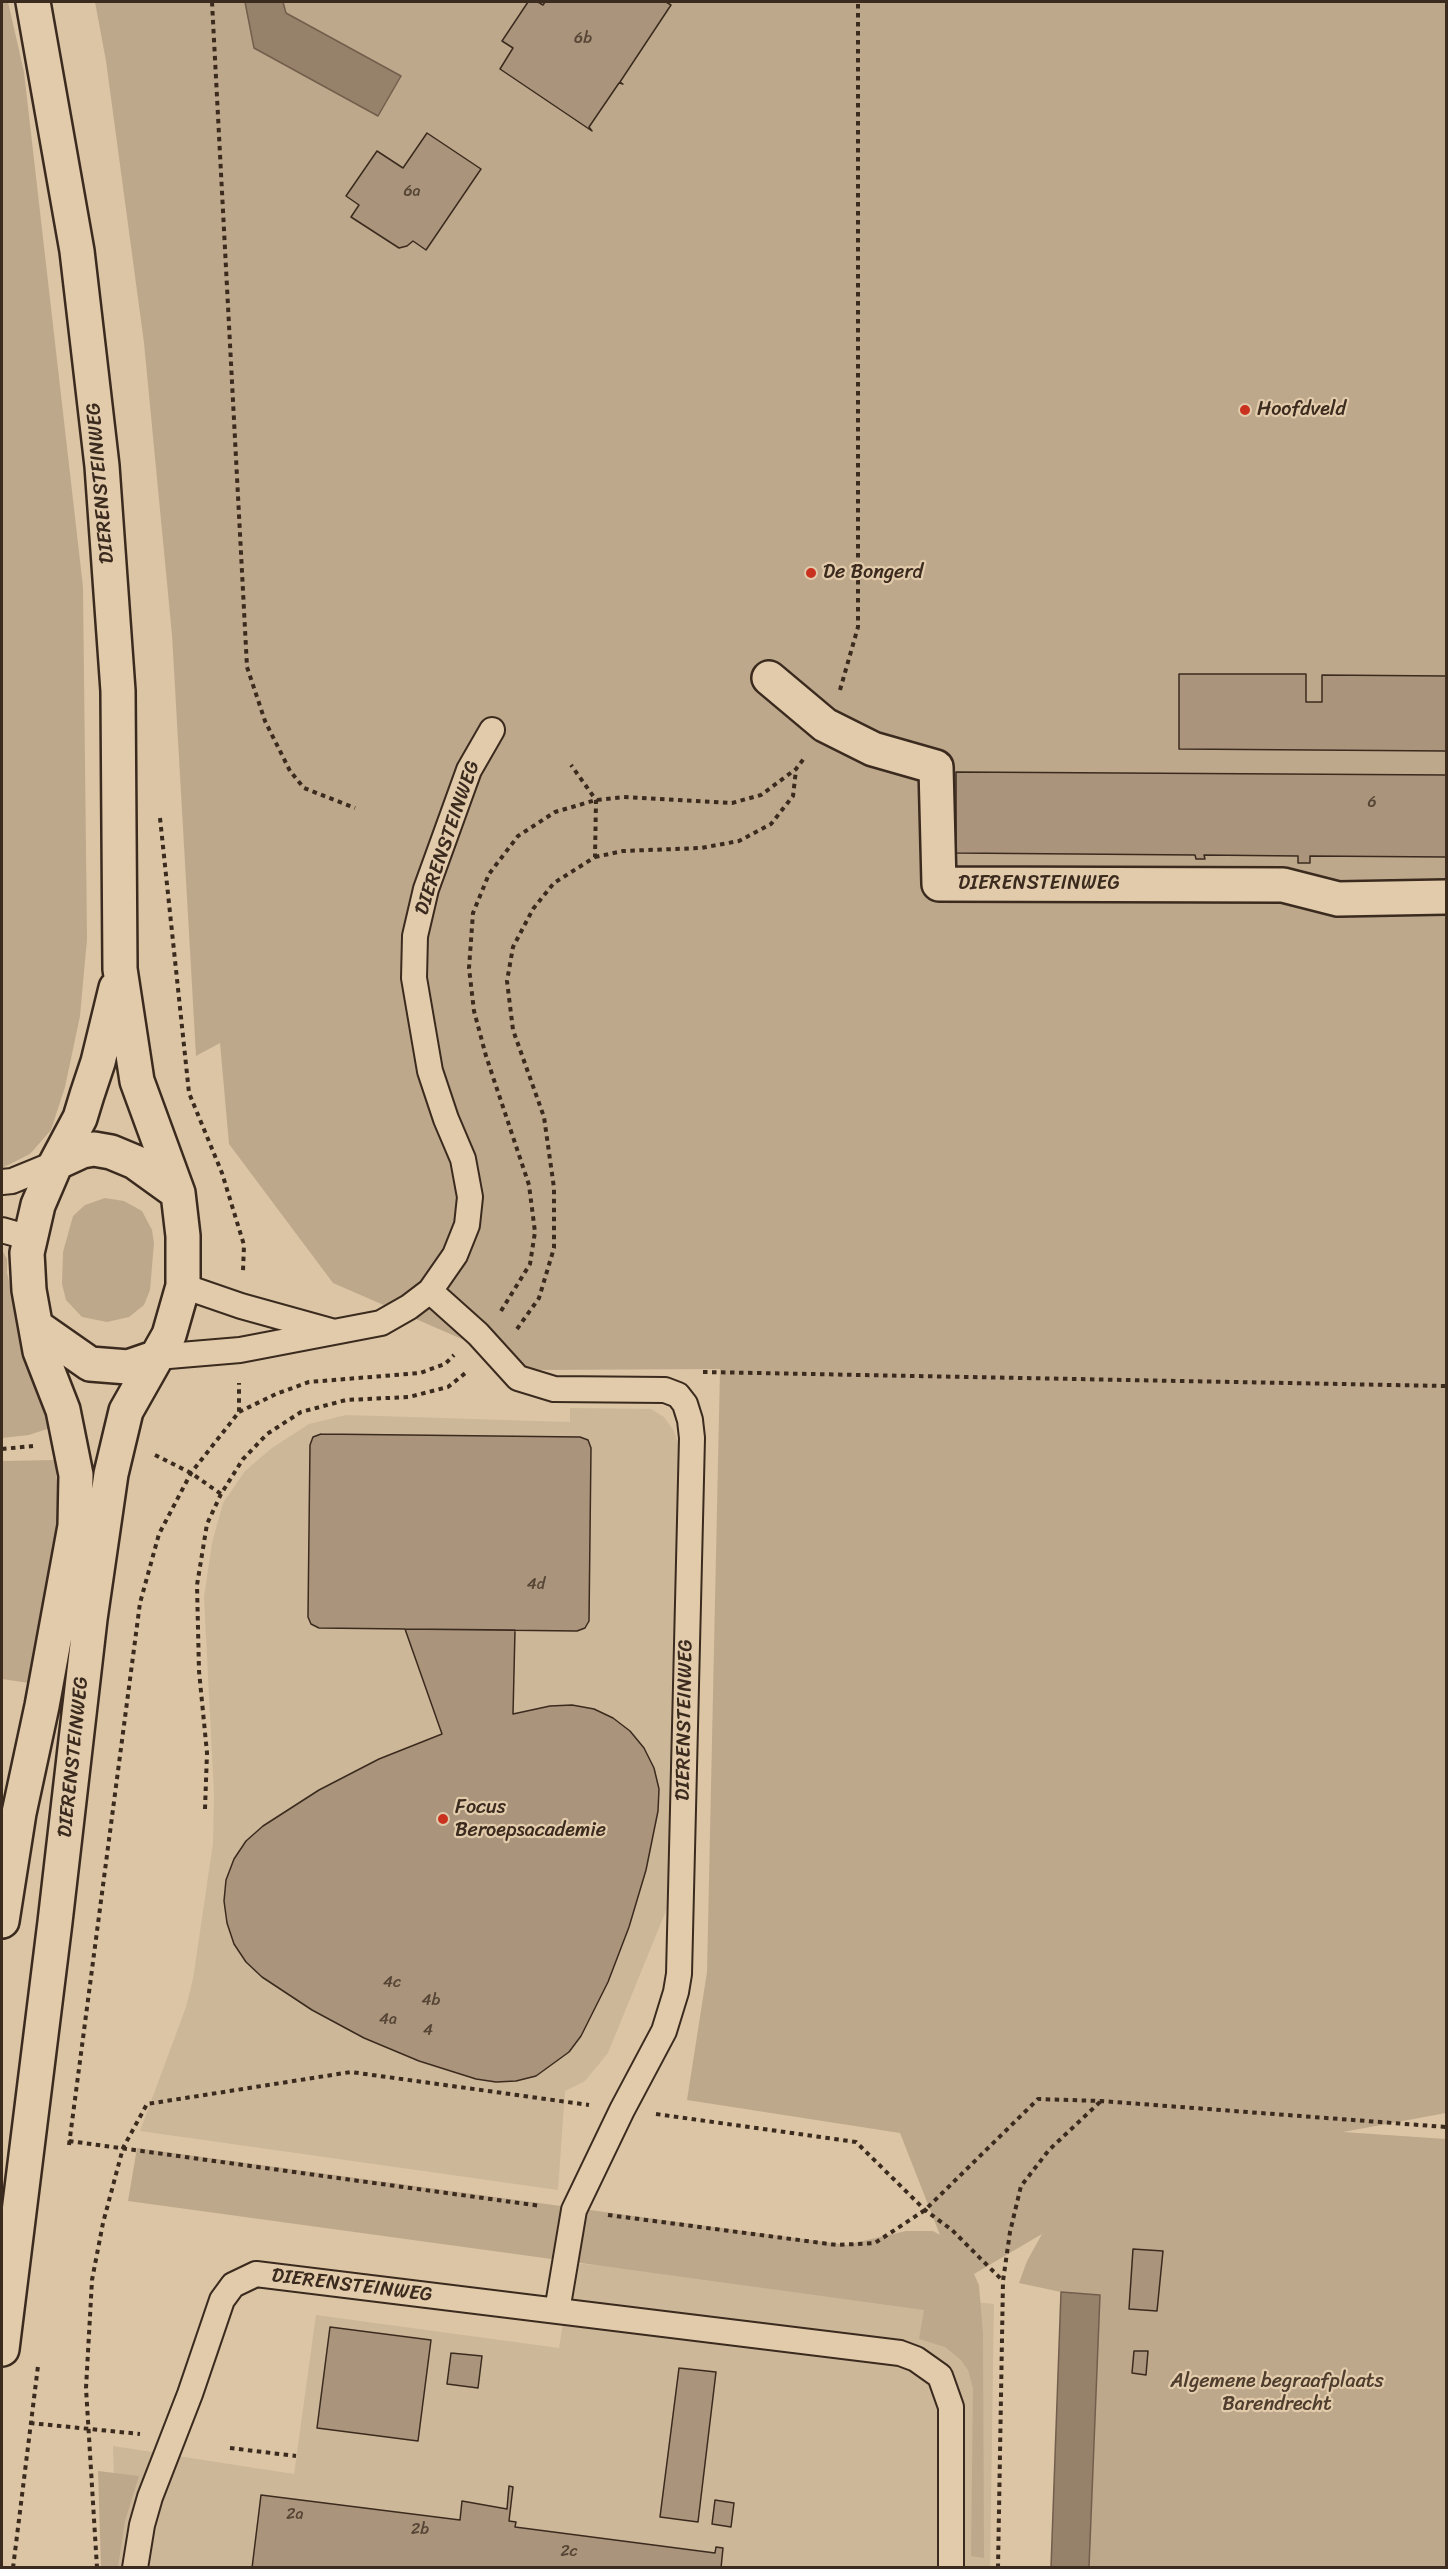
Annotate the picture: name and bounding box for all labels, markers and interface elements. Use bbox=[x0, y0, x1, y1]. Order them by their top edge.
house number: 6b bbox=[574, 29, 592, 49]
house number: 6a bbox=[403, 182, 421, 202]
place label: Hoofdveld bbox=[1257, 398, 1346, 422]
street label: DIERENSTEINWEG bbox=[82, 401, 120, 565]
marker: Hoofdveld bbox=[1238, 403, 1252, 417]
place label: De Bongerd bbox=[823, 561, 923, 585]
marker: De Bongerd bbox=[804, 566, 818, 580]
street label: DIERENSTEINWEG bbox=[410, 758, 486, 918]
house number: 6 bbox=[1367, 793, 1377, 813]
street label: DIERENSTEINWEG bbox=[958, 872, 1120, 896]
house number: 4d bbox=[527, 1575, 545, 1595]
street label: DIERENSTEINWEG bbox=[672, 1639, 698, 1801]
street label: DIERENSTEINWEG bbox=[54, 1675, 94, 1839]
place label: Focus Beroepsacademie bbox=[455, 1796, 606, 1843]
marker: Focus Beroepsacademie bbox=[436, 1812, 450, 1826]
house number: 4c bbox=[383, 1973, 401, 1993]
house number: 4b bbox=[422, 1991, 440, 2011]
house number: 4a bbox=[379, 2010, 397, 2030]
house number: 4 bbox=[423, 2021, 433, 2041]
street label: DIERENSTEINWEG bbox=[270, 2264, 434, 2308]
park label: Algemene begraafplaats Barendrecht bbox=[1170, 2370, 1384, 2417]
house number: 2a bbox=[286, 2505, 304, 2525]
house number: 2b bbox=[411, 2520, 429, 2540]
house number: 2c bbox=[560, 2542, 578, 2562]

